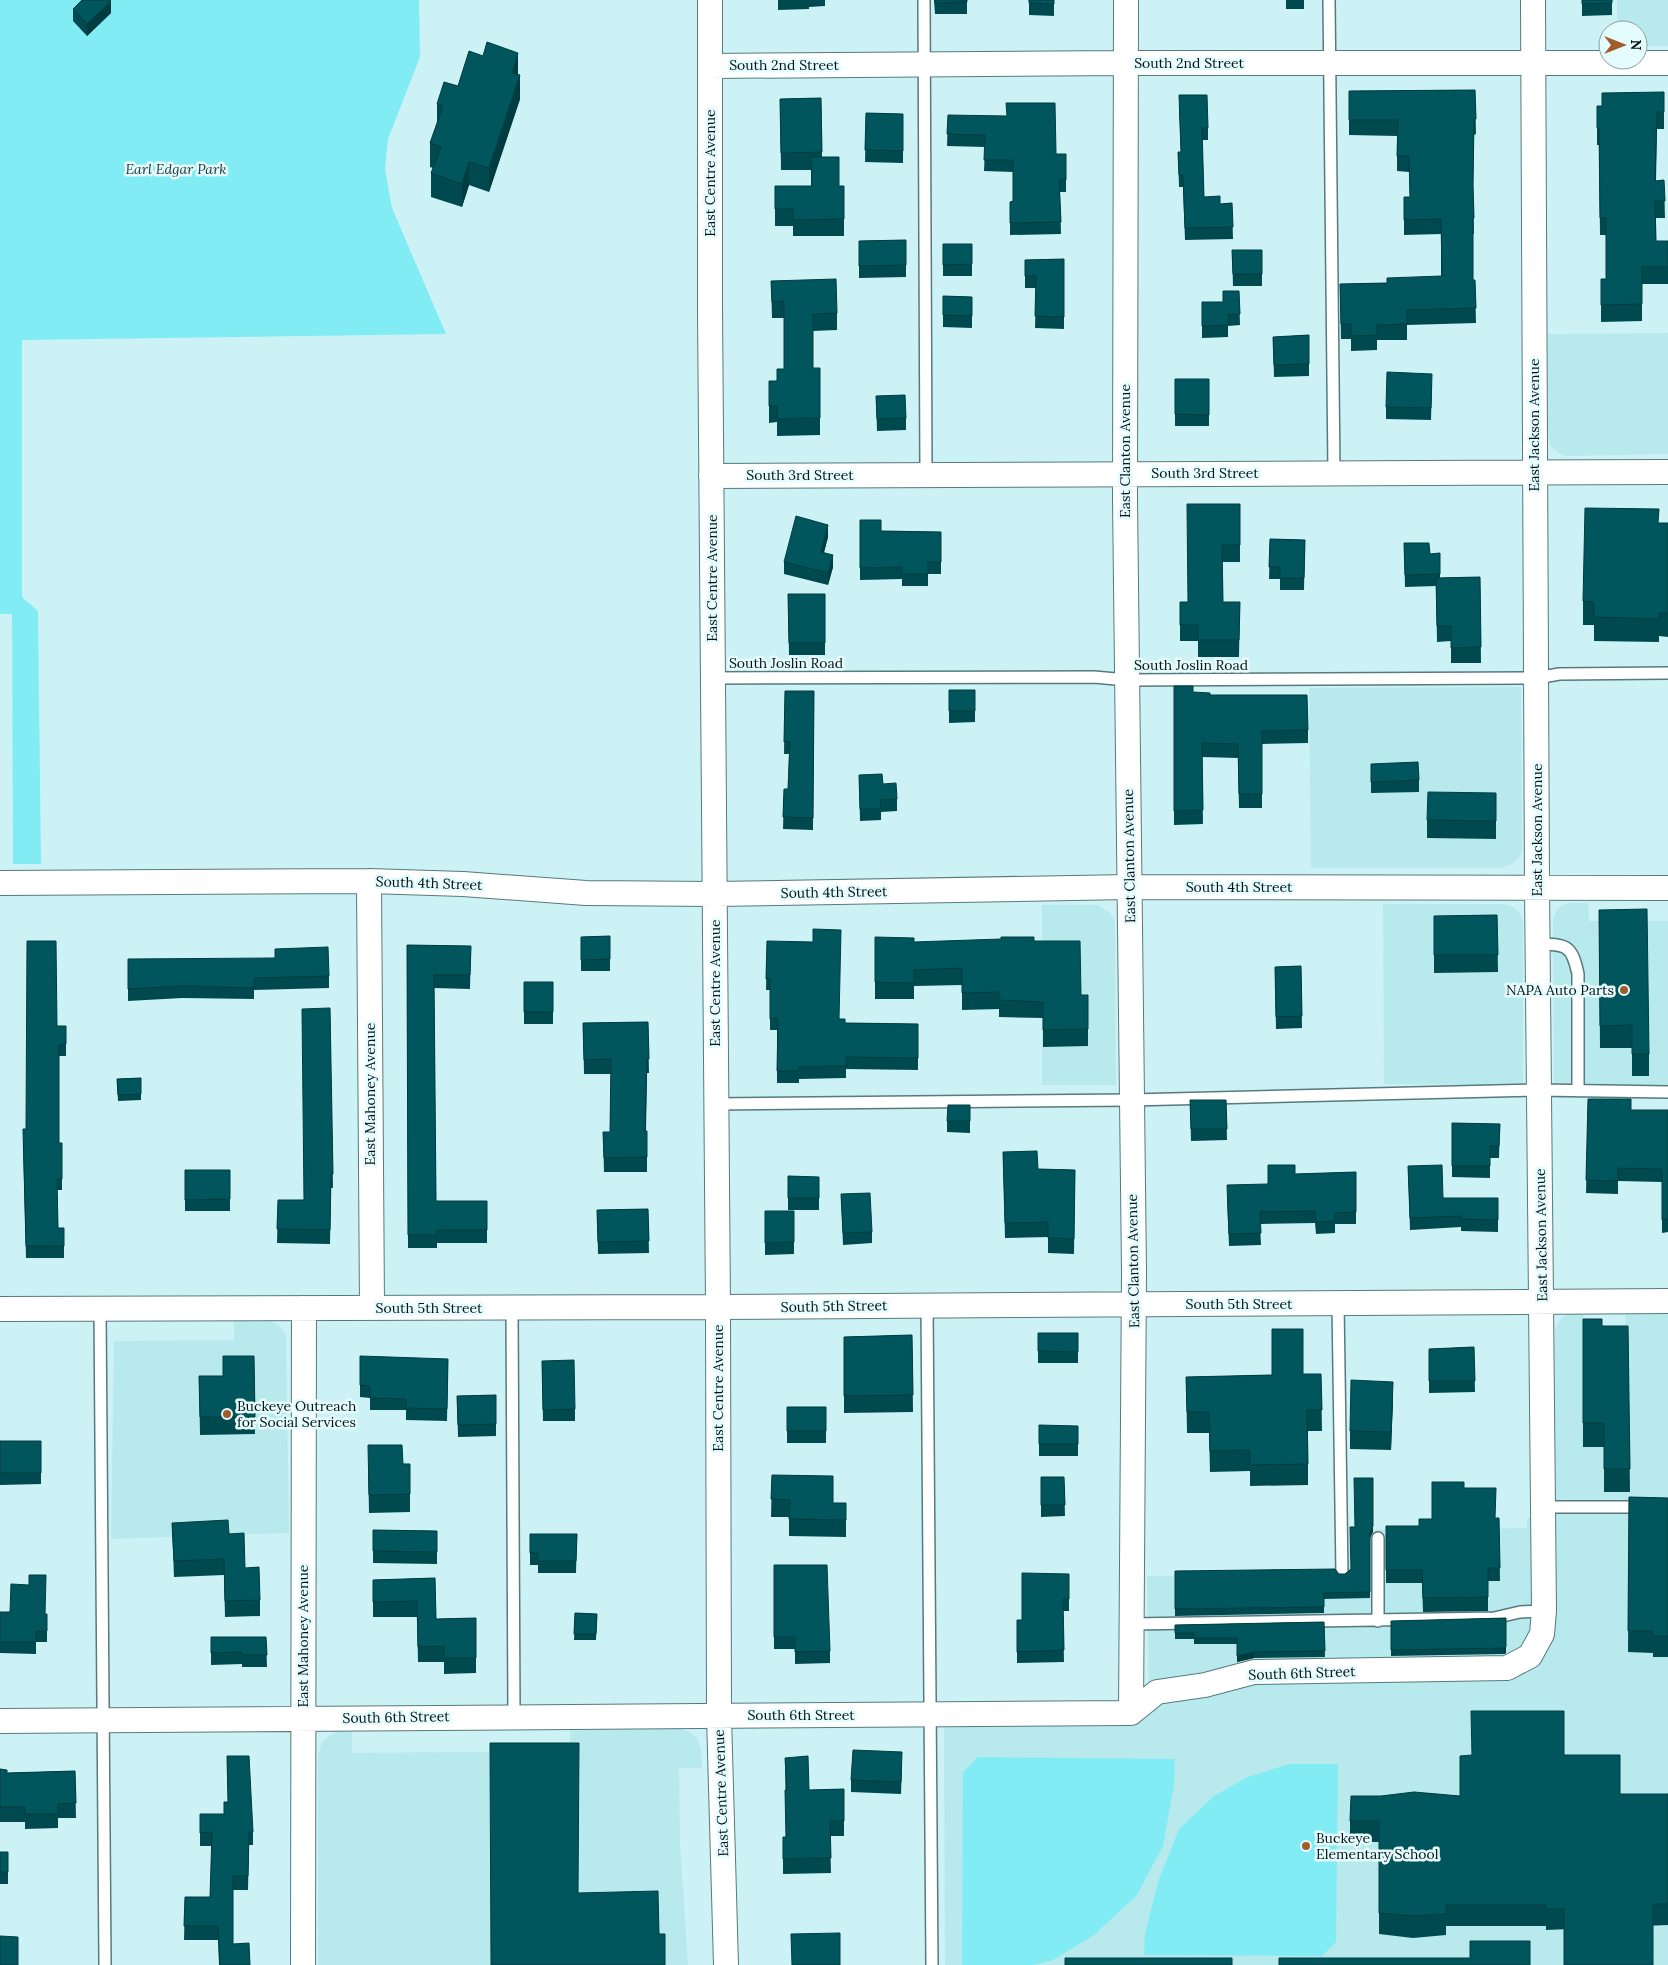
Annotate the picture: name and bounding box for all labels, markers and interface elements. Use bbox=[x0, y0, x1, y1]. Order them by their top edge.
north arrow bbox=[1598, 20, 1648, 70]
text: N bbox=[1627, 40, 1645, 51]
street label: South 2nd Street bbox=[1134, 54, 1244, 72]
street label: South 2nd Street bbox=[729, 56, 839, 74]
street label: East Centre Avenue bbox=[701, 109, 719, 237]
park label: Earl Edgar Park bbox=[125, 160, 227, 178]
street label: East Jackson Avenue bbox=[1525, 358, 1543, 492]
street label: East Clanton Avenue bbox=[1116, 384, 1134, 518]
street label: South 3rd Street bbox=[1151, 464, 1259, 482]
street label: South 3rd Street bbox=[746, 466, 854, 484]
street label: East Centre Avenue bbox=[703, 514, 721, 642]
street label: South Joslin Road bbox=[729, 654, 843, 672]
street label: South Joslin Road bbox=[1134, 656, 1248, 674]
street label: East Jackson Avenue bbox=[1528, 763, 1546, 897]
street label: East Clanton Avenue bbox=[1119, 788, 1139, 923]
street label: South 4th Street bbox=[375, 872, 483, 894]
street label: South 4th Street bbox=[1186, 878, 1293, 896]
street label: South 4th Street bbox=[780, 882, 888, 902]
street label: East Centre Avenue bbox=[706, 919, 724, 1047]
place label: NAPA Auto Parts bbox=[1506, 981, 1614, 999]
marker: NAPA Auto Parts bbox=[1618, 984, 1630, 996]
street label: East Mahoney Avenue bbox=[361, 1022, 379, 1165]
street label: East Jackson Avenue bbox=[1531, 1168, 1551, 1302]
street label: East Clanton Avenue bbox=[1123, 1193, 1143, 1328]
street label: South 5th Street bbox=[1186, 1295, 1293, 1313]
street label: South 5th Street bbox=[780, 1296, 888, 1316]
street label: South 5th Street bbox=[376, 1299, 483, 1317]
street label: East Centre Avenue bbox=[709, 1324, 727, 1452]
place label: Buckeye Outreach for Social Services bbox=[237, 1397, 356, 1431]
marker: Buckeye Outreach for Social Services bbox=[221, 1408, 233, 1420]
street label: East Mahoney Avenue bbox=[294, 1564, 312, 1707]
street label: South 6th Street bbox=[1248, 1662, 1356, 1684]
street label: South 6th Street bbox=[747, 1706, 855, 1724]
street label: South 6th Street bbox=[342, 1707, 450, 1727]
street label: East Centre Avenue bbox=[710, 1729, 732, 1857]
place label: Buckeye Elementary School bbox=[1316, 1829, 1439, 1863]
marker: Buckeye Elementary School bbox=[1300, 1840, 1312, 1852]

